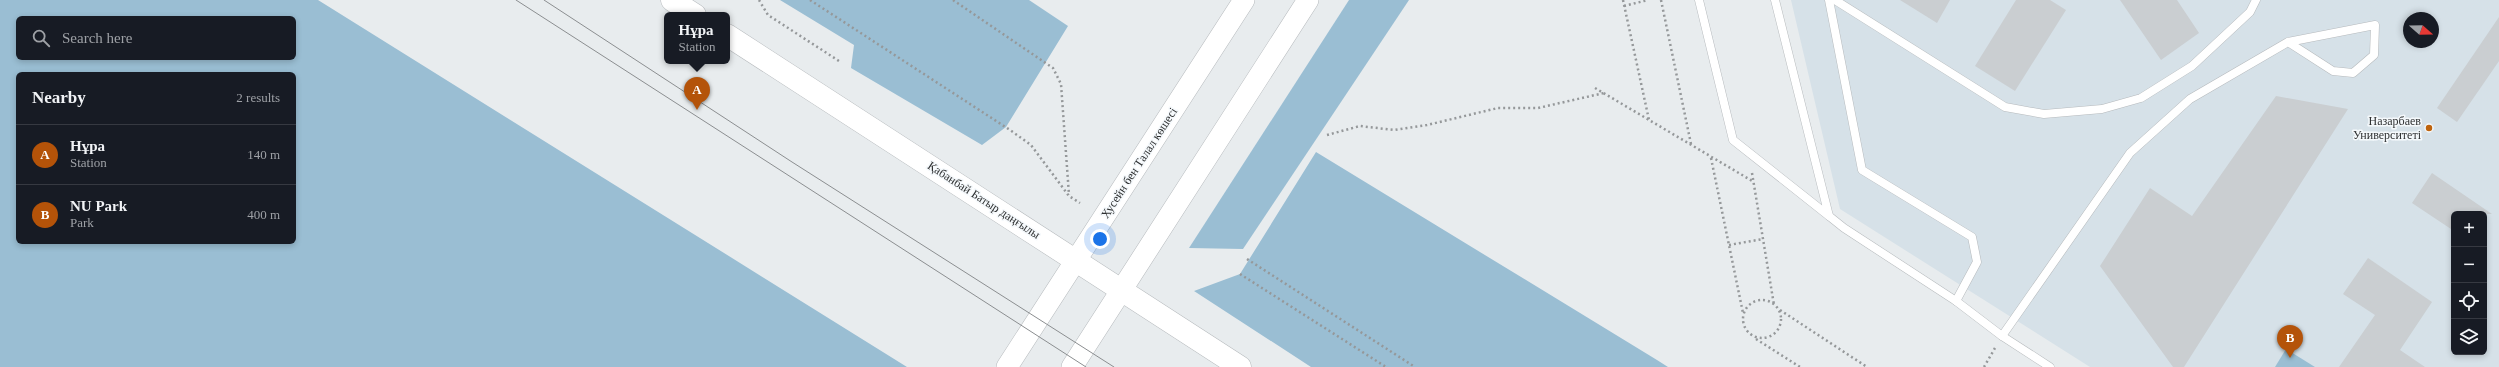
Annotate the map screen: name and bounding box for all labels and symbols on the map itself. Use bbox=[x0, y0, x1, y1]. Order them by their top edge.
north arrow bbox=[2403, 12, 2439, 48]
pin: A bbox=[684, 77, 710, 110]
street label: Хусейн бен Талал көшесі bbox=[1098, 104, 1180, 221]
place label: Назарбаев Университеті bbox=[2353, 114, 2422, 142]
marker: Назарбаев Университеті bbox=[2424, 123, 2434, 133]
street label: Қабанбай Батыр даңғылы bbox=[925, 158, 1043, 242]
your location bbox=[1090, 229, 1110, 249]
pin: B bbox=[2277, 325, 2303, 358]

